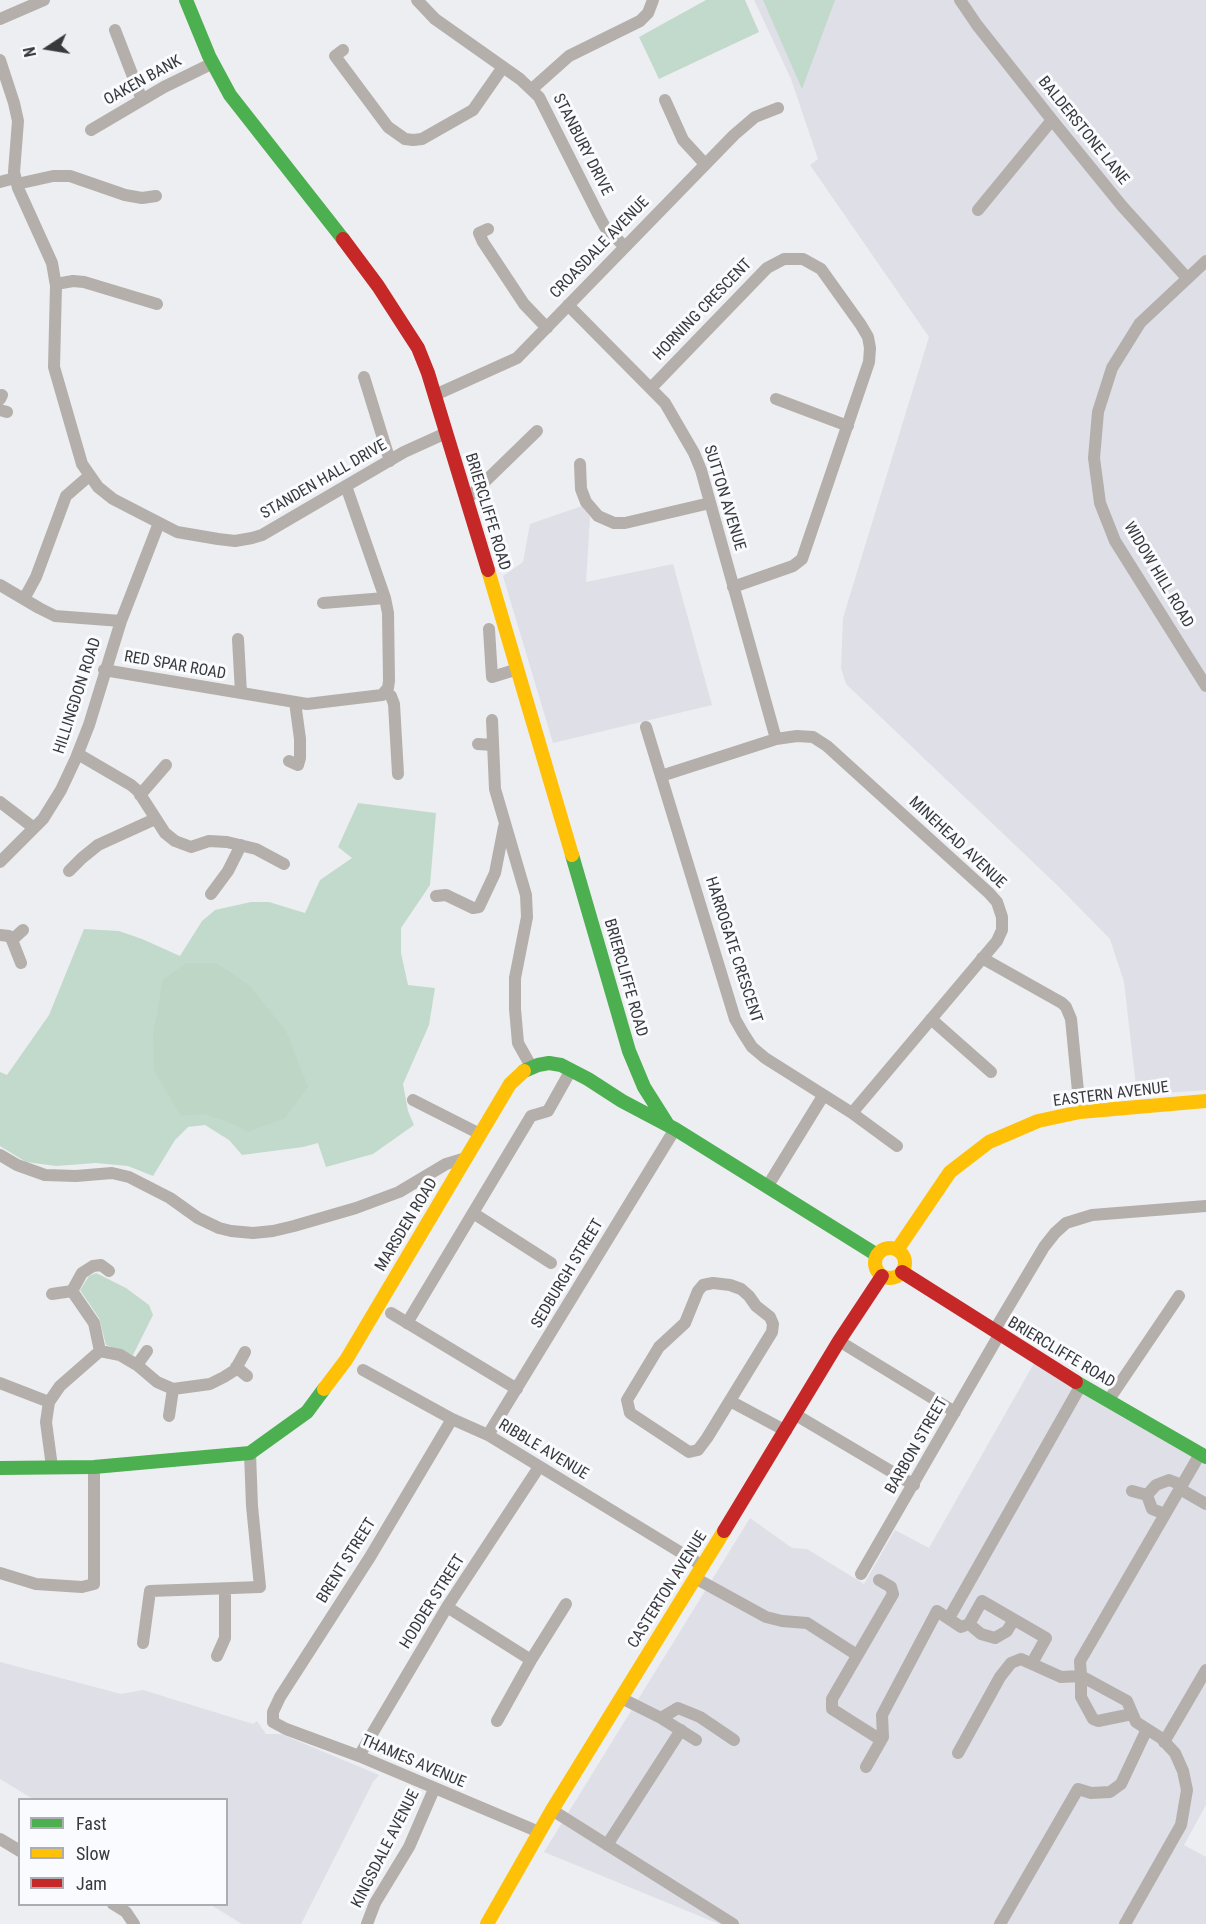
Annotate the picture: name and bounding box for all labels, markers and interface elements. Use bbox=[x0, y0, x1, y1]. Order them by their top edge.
north arrow bbox=[18, 18, 78, 78]
text: N bbox=[20, 45, 40, 59]
street label: OAKEN BANK bbox=[101, 52, 185, 110]
street label: BALDERSTONE LANE bbox=[1034, 73, 1132, 189]
street label: STANBURY DRIVE bbox=[548, 91, 616, 199]
street label: CROASDALE AVENUE bbox=[546, 193, 654, 303]
street label: HORNING CRESCENT bbox=[650, 255, 756, 365]
street label: STANDEN HALL DRIVE bbox=[257, 436, 391, 524]
street label: SUTTON AVENUE bbox=[699, 443, 749, 553]
street label: BRIERCLIFFE ROAD bbox=[460, 451, 514, 573]
street label: WIDOW HILL ROAD bbox=[1119, 519, 1197, 631]
street label: HILLINGDON ROAD bbox=[50, 635, 106, 757]
street label: RED SPAR ROAD bbox=[123, 648, 227, 684]
street label: MINEHEAD AVENUE bbox=[904, 793, 1010, 893]
street label: HARROGATE CRESCENT bbox=[700, 875, 766, 1025]
street label: BRIERCLIFFE ROAD bbox=[599, 917, 651, 1039]
street label: EASTERN AVENUE bbox=[1052, 1078, 1170, 1112]
street label: MARSDEN ROAD bbox=[372, 1175, 442, 1275]
street label: SEDBURGH STREET bbox=[528, 1216, 608, 1332]
street label: BRIERCLIFFE ROAD bbox=[1004, 1313, 1118, 1393]
street label: BARBON STREET bbox=[882, 1394, 952, 1498]
street label: RIBBLE AVENUE bbox=[495, 1416, 591, 1484]
street label: BRENT STREET bbox=[313, 1515, 381, 1607]
street label: CASTERTON AVENUE bbox=[624, 1528, 712, 1652]
street label: HODDER STREET bbox=[396, 1551, 470, 1653]
street label: THAMES AVENUE bbox=[358, 1731, 468, 1793]
street label: KINGSDALE AVENUE bbox=[348, 1787, 424, 1911]
legend bbox=[18, 1798, 228, 1906]
text: Fast bbox=[76, 1813, 107, 1834]
text: Slow bbox=[76, 1843, 110, 1864]
text: Jam bbox=[76, 1873, 107, 1894]

